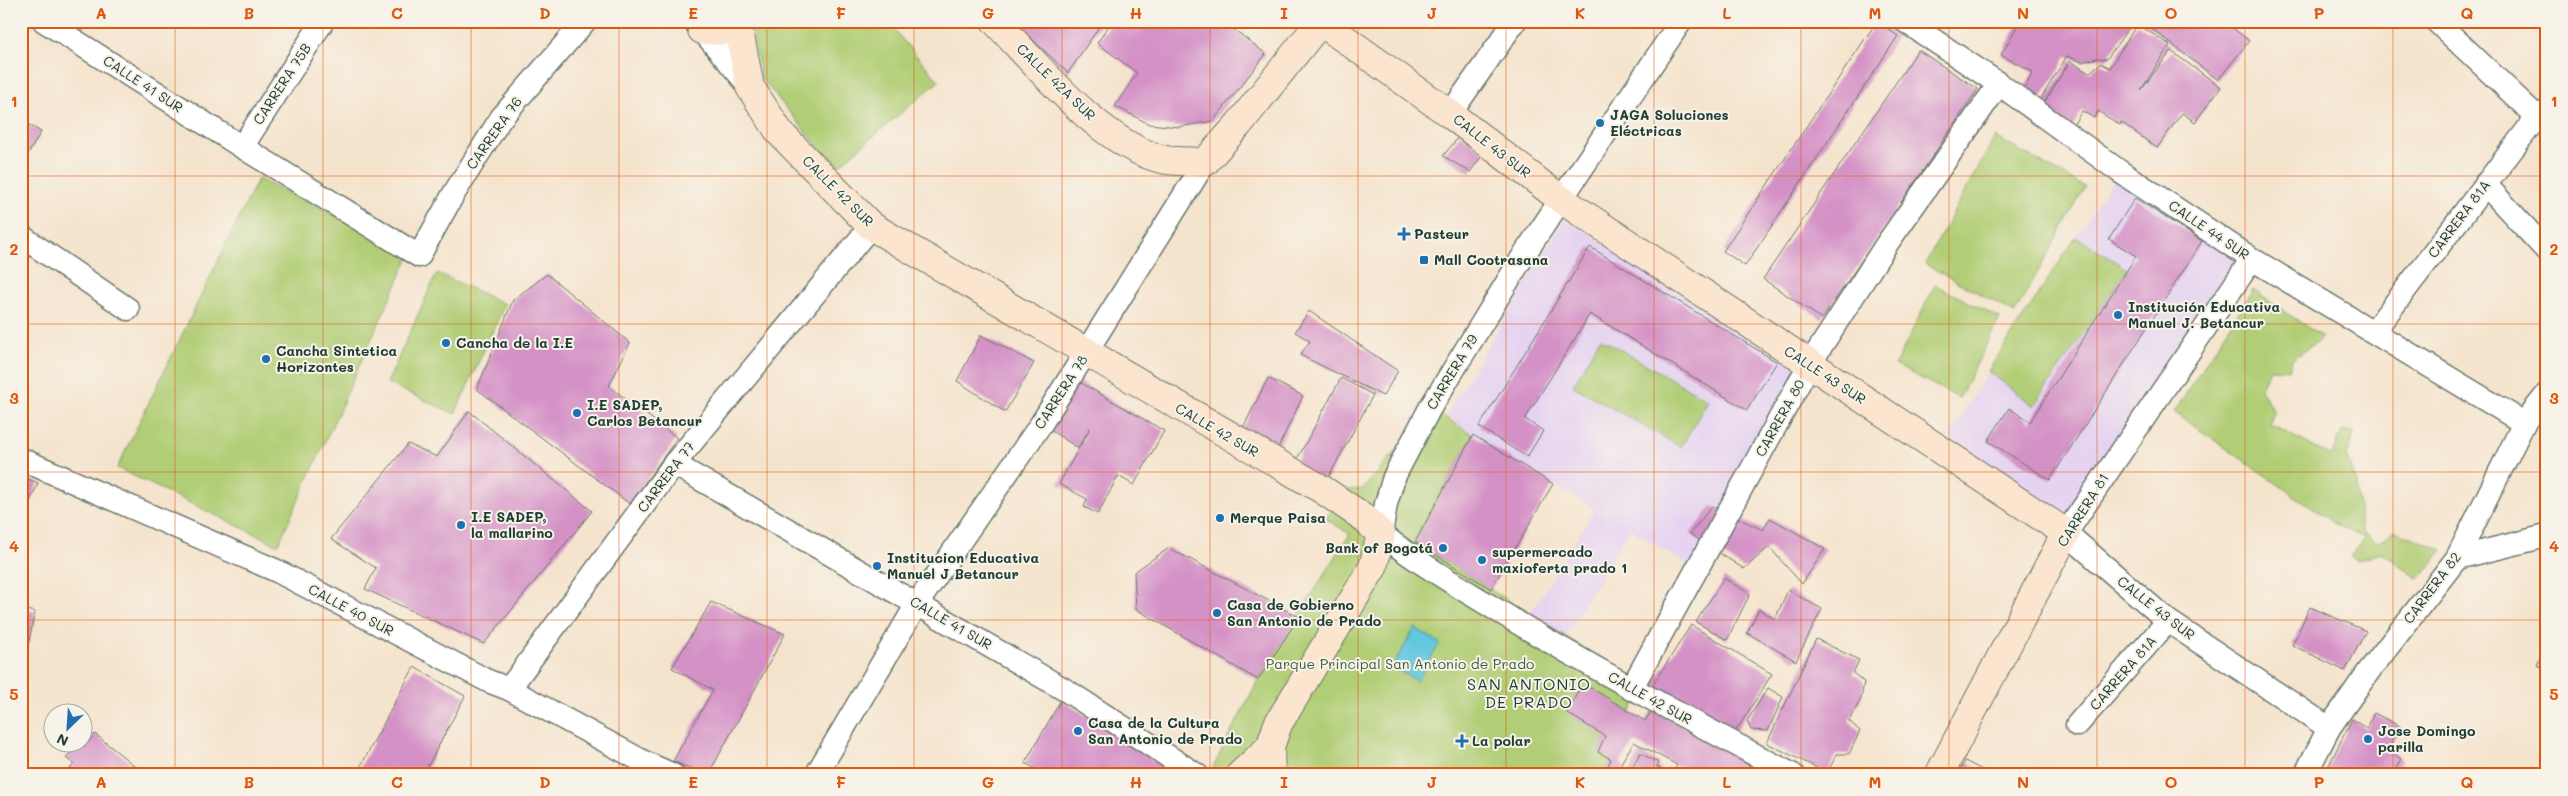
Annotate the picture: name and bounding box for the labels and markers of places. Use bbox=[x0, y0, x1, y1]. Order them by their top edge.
place label: JAGA Soluciones Eléctricas bbox=[1610, 105, 1729, 140]
marker: JAGA Soluciones Eléctricas bbox=[1594, 117, 1606, 129]
place label: Pasteur bbox=[1414, 224, 1469, 243]
marker: Pasteur bbox=[1398, 228, 1410, 240]
place label: Mall Cootrasana bbox=[1434, 250, 1549, 269]
marker: Mall Cootrasana bbox=[1418, 254, 1430, 266]
place label: Institución Educativa Manuel J. Betancur bbox=[2128, 297, 2280, 332]
marker: Institución Educativa Manuel J. Betancur bbox=[2112, 309, 2124, 321]
place label: Cancha de la I.E bbox=[456, 333, 573, 352]
marker: Cancha de la I.E bbox=[440, 337, 452, 349]
place label: Cancha Sintetica Horizontes bbox=[276, 341, 398, 376]
marker: Cancha Sintetica Horizontes bbox=[260, 353, 272, 365]
place label: I.E SADEP, Carlos Betancur bbox=[587, 395, 702, 430]
marker: I.E SADEP, Carlos Betancur bbox=[571, 407, 583, 419]
place label: I.E SADEP, la mallarino bbox=[471, 507, 553, 542]
place label: Merque Paisa bbox=[1230, 508, 1326, 527]
marker: Merque Paisa bbox=[1214, 512, 1226, 524]
marker: I.E SADEP, la mallarino bbox=[455, 519, 467, 531]
place label: Bank of Bogotá bbox=[1325, 538, 1433, 557]
marker: Bank of Bogotá bbox=[1437, 542, 1449, 554]
place label: supermercado maxioferta prado 1 bbox=[1492, 542, 1627, 577]
place label: Institucion Educativa Manuel J Betancur bbox=[887, 548, 1039, 583]
marker: supermercado maxioferta prado 1 bbox=[1476, 554, 1488, 566]
marker: Institucion Educativa Manuel J Betancur bbox=[871, 560, 883, 572]
place label: Casa de Gobierno San Antonio de Prado bbox=[1227, 595, 1382, 630]
marker: Casa de Gobierno San Antonio de Prado bbox=[1211, 607, 1223, 619]
place label: Casa de la Cultura San Antonio de Prado bbox=[1088, 713, 1243, 748]
place label: Jose Domingo parilla bbox=[2378, 721, 2476, 756]
marker: Casa de la Cultura San Antonio de Prado bbox=[1072, 725, 1084, 737]
place label: La polar bbox=[1472, 731, 1531, 750]
marker: Jose Domingo parilla bbox=[2362, 733, 2374, 745]
marker: La polar bbox=[1456, 735, 1468, 747]

